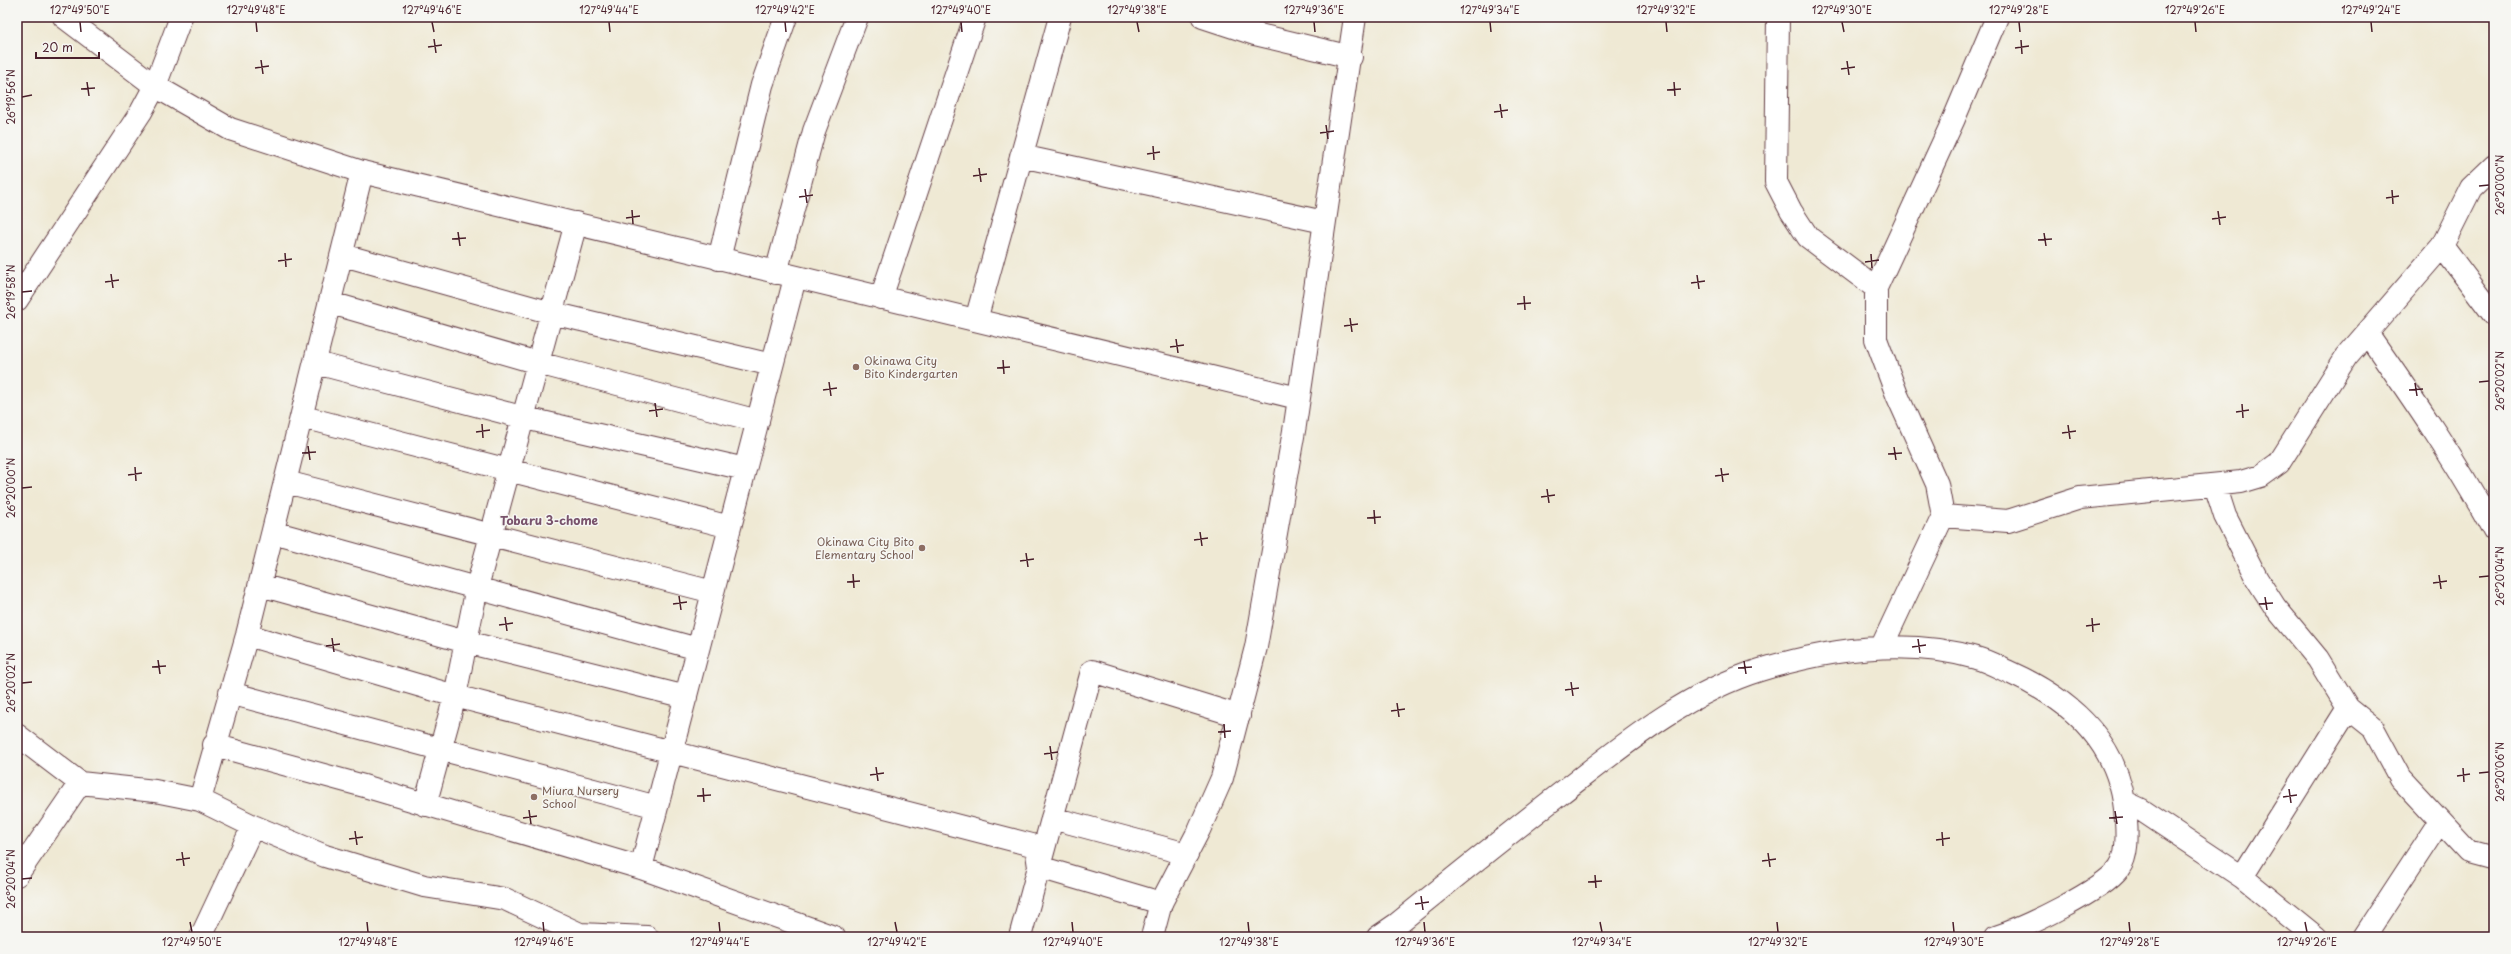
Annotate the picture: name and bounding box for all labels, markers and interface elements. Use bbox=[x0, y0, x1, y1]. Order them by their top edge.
text: 127°49'50"E bbox=[50, 2, 110, 17]
text: 127°49'48"E bbox=[226, 2, 286, 17]
text: 127°49'46"E bbox=[402, 2, 462, 17]
text: 127°49'44"E bbox=[579, 2, 639, 17]
text: 127°49'42"E bbox=[755, 2, 815, 17]
text: 127°49'40"E bbox=[931, 2, 991, 17]
text: 127°49'38"E bbox=[1107, 2, 1167, 17]
text: 127°49'36"E bbox=[1284, 2, 1344, 17]
text: 127°49'34"E bbox=[1460, 2, 1520, 17]
text: 127°49'32"E bbox=[1636, 2, 1696, 17]
text: 127°49'30"E bbox=[1812, 2, 1872, 17]
text: 127°49'28"E bbox=[1989, 2, 2049, 17]
text: 127°49'26"E bbox=[2165, 2, 2225, 17]
text: 127°49'24"E bbox=[2341, 2, 2401, 17]
scale bar bbox=[36, 34, 99, 60]
text: 20 m bbox=[42, 38, 73, 56]
text: 26°19'56"N bbox=[3, 69, 18, 125]
text: 26°20'00"N bbox=[2492, 155, 2507, 215]
text: 26°19'58"N bbox=[3, 264, 18, 320]
text: 26°20'02"N bbox=[2492, 351, 2507, 411]
place label: Okinawa City Bito Kindergarten bbox=[864, 352, 958, 382]
marker: Okinawa City Bito Kindergarten bbox=[851, 362, 861, 372]
text: 26°20'00"N bbox=[3, 458, 18, 518]
district label: Tobaru 3-chome bbox=[500, 511, 599, 529]
place label: Okinawa City Bito Elementary School bbox=[815, 533, 914, 563]
marker: Okinawa City Bito Elementary School bbox=[917, 543, 927, 553]
text: 26°20'04"N bbox=[2492, 546, 2507, 606]
text: 26°20'02"N bbox=[3, 653, 18, 713]
text: 26°20'06"N bbox=[2492, 742, 2507, 802]
place label: Miura Nursery School bbox=[542, 782, 619, 812]
marker: Miura Nursery School bbox=[529, 792, 539, 802]
text: 26°20'04"N bbox=[3, 849, 18, 909]
text: 127°49'50"E bbox=[162, 934, 222, 949]
text: 127°49'48"E bbox=[338, 934, 398, 949]
text: 127°49'46"E bbox=[514, 934, 574, 949]
text: 127°49'44"E bbox=[690, 934, 750, 949]
text: 127°49'42"E bbox=[867, 934, 927, 949]
text: 127°49'40"E bbox=[1043, 934, 1103, 949]
text: 127°49'38"E bbox=[1219, 934, 1279, 949]
text: 127°49'36"E bbox=[1395, 934, 1455, 949]
text: 127°49'34"E bbox=[1572, 934, 1632, 949]
text: 127°49'32"E bbox=[1748, 934, 1808, 949]
text: 127°49'30"E bbox=[1924, 934, 1984, 949]
text: 127°49'28"E bbox=[2100, 934, 2160, 949]
text: 127°49'26"E bbox=[2277, 934, 2337, 949]

